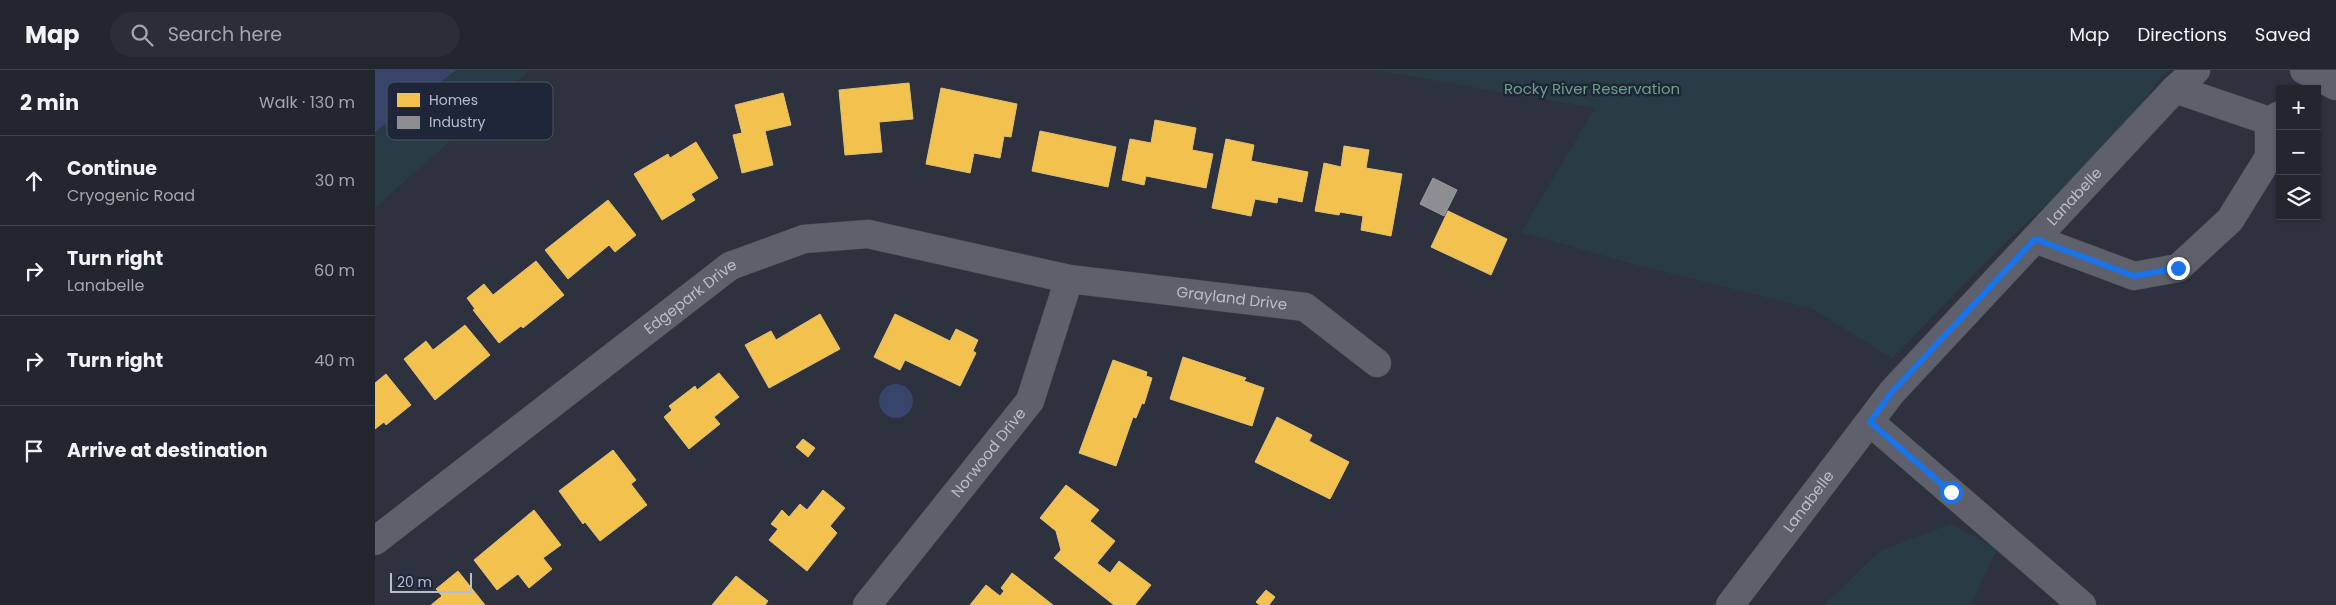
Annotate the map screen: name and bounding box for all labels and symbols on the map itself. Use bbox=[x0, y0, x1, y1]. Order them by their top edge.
park label: Rocky River Reservation bbox=[1504, 78, 1680, 99]
legend bbox=[387, 82, 553, 140]
text: Homes bbox=[429, 90, 478, 110]
text: Industry bbox=[429, 112, 485, 132]
street label: Lanabelle bbox=[2042, 163, 2107, 230]
street label: Edgepark Drive bbox=[639, 254, 739, 339]
route end bbox=[2167, 257, 2190, 280]
street label: Grayland Drive bbox=[1175, 281, 1288, 315]
street label: Norwood Drive bbox=[946, 403, 1031, 502]
street label: Lanabelle bbox=[1778, 466, 1839, 536]
route start bbox=[1940, 481, 1963, 504]
scale bar bbox=[390, 570, 473, 593]

